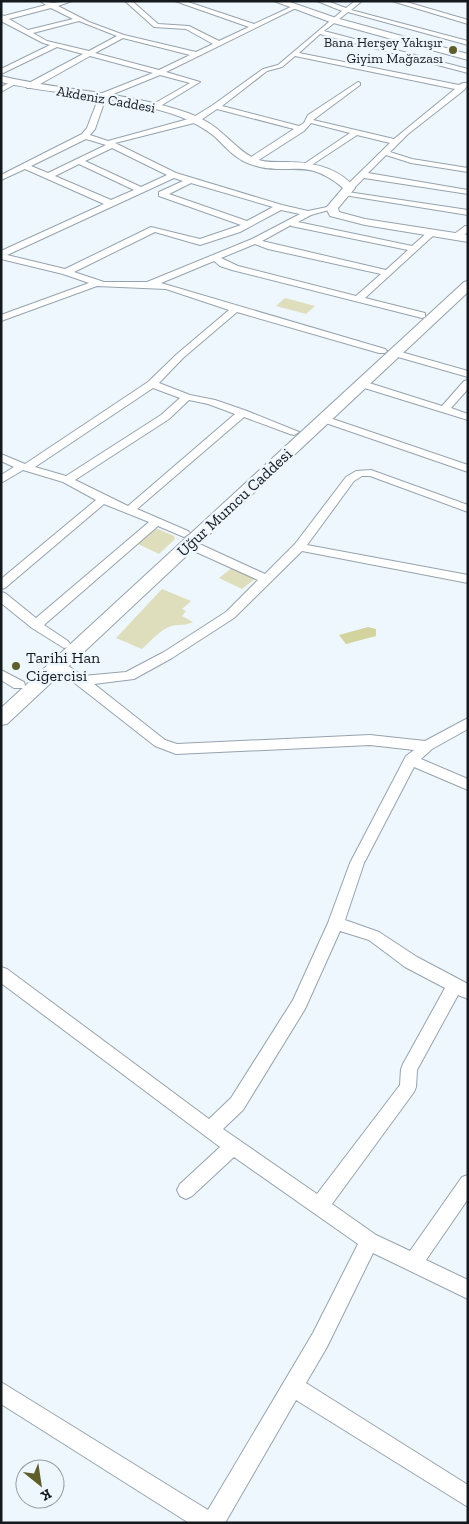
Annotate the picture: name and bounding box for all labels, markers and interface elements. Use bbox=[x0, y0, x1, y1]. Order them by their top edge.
place label: Bana Herşey Yakışır Giyim Mağazası bbox=[324, 34, 443, 67]
marker: Bana Herşey Yakışır Giyim Mağazası bbox=[447, 44, 459, 56]
street label: Akdeniz Caddesi bbox=[55, 82, 157, 117]
street label: Uğur Mumcu Caddesi bbox=[173, 444, 296, 560]
place label: Tarihi Han Ciğercisi bbox=[26, 648, 101, 685]
marker: Tarihi Han Ciğercisi bbox=[10, 660, 22, 672]
north arrow bbox=[15, 1459, 65, 1509]
text: K bbox=[37, 1485, 55, 1505]

